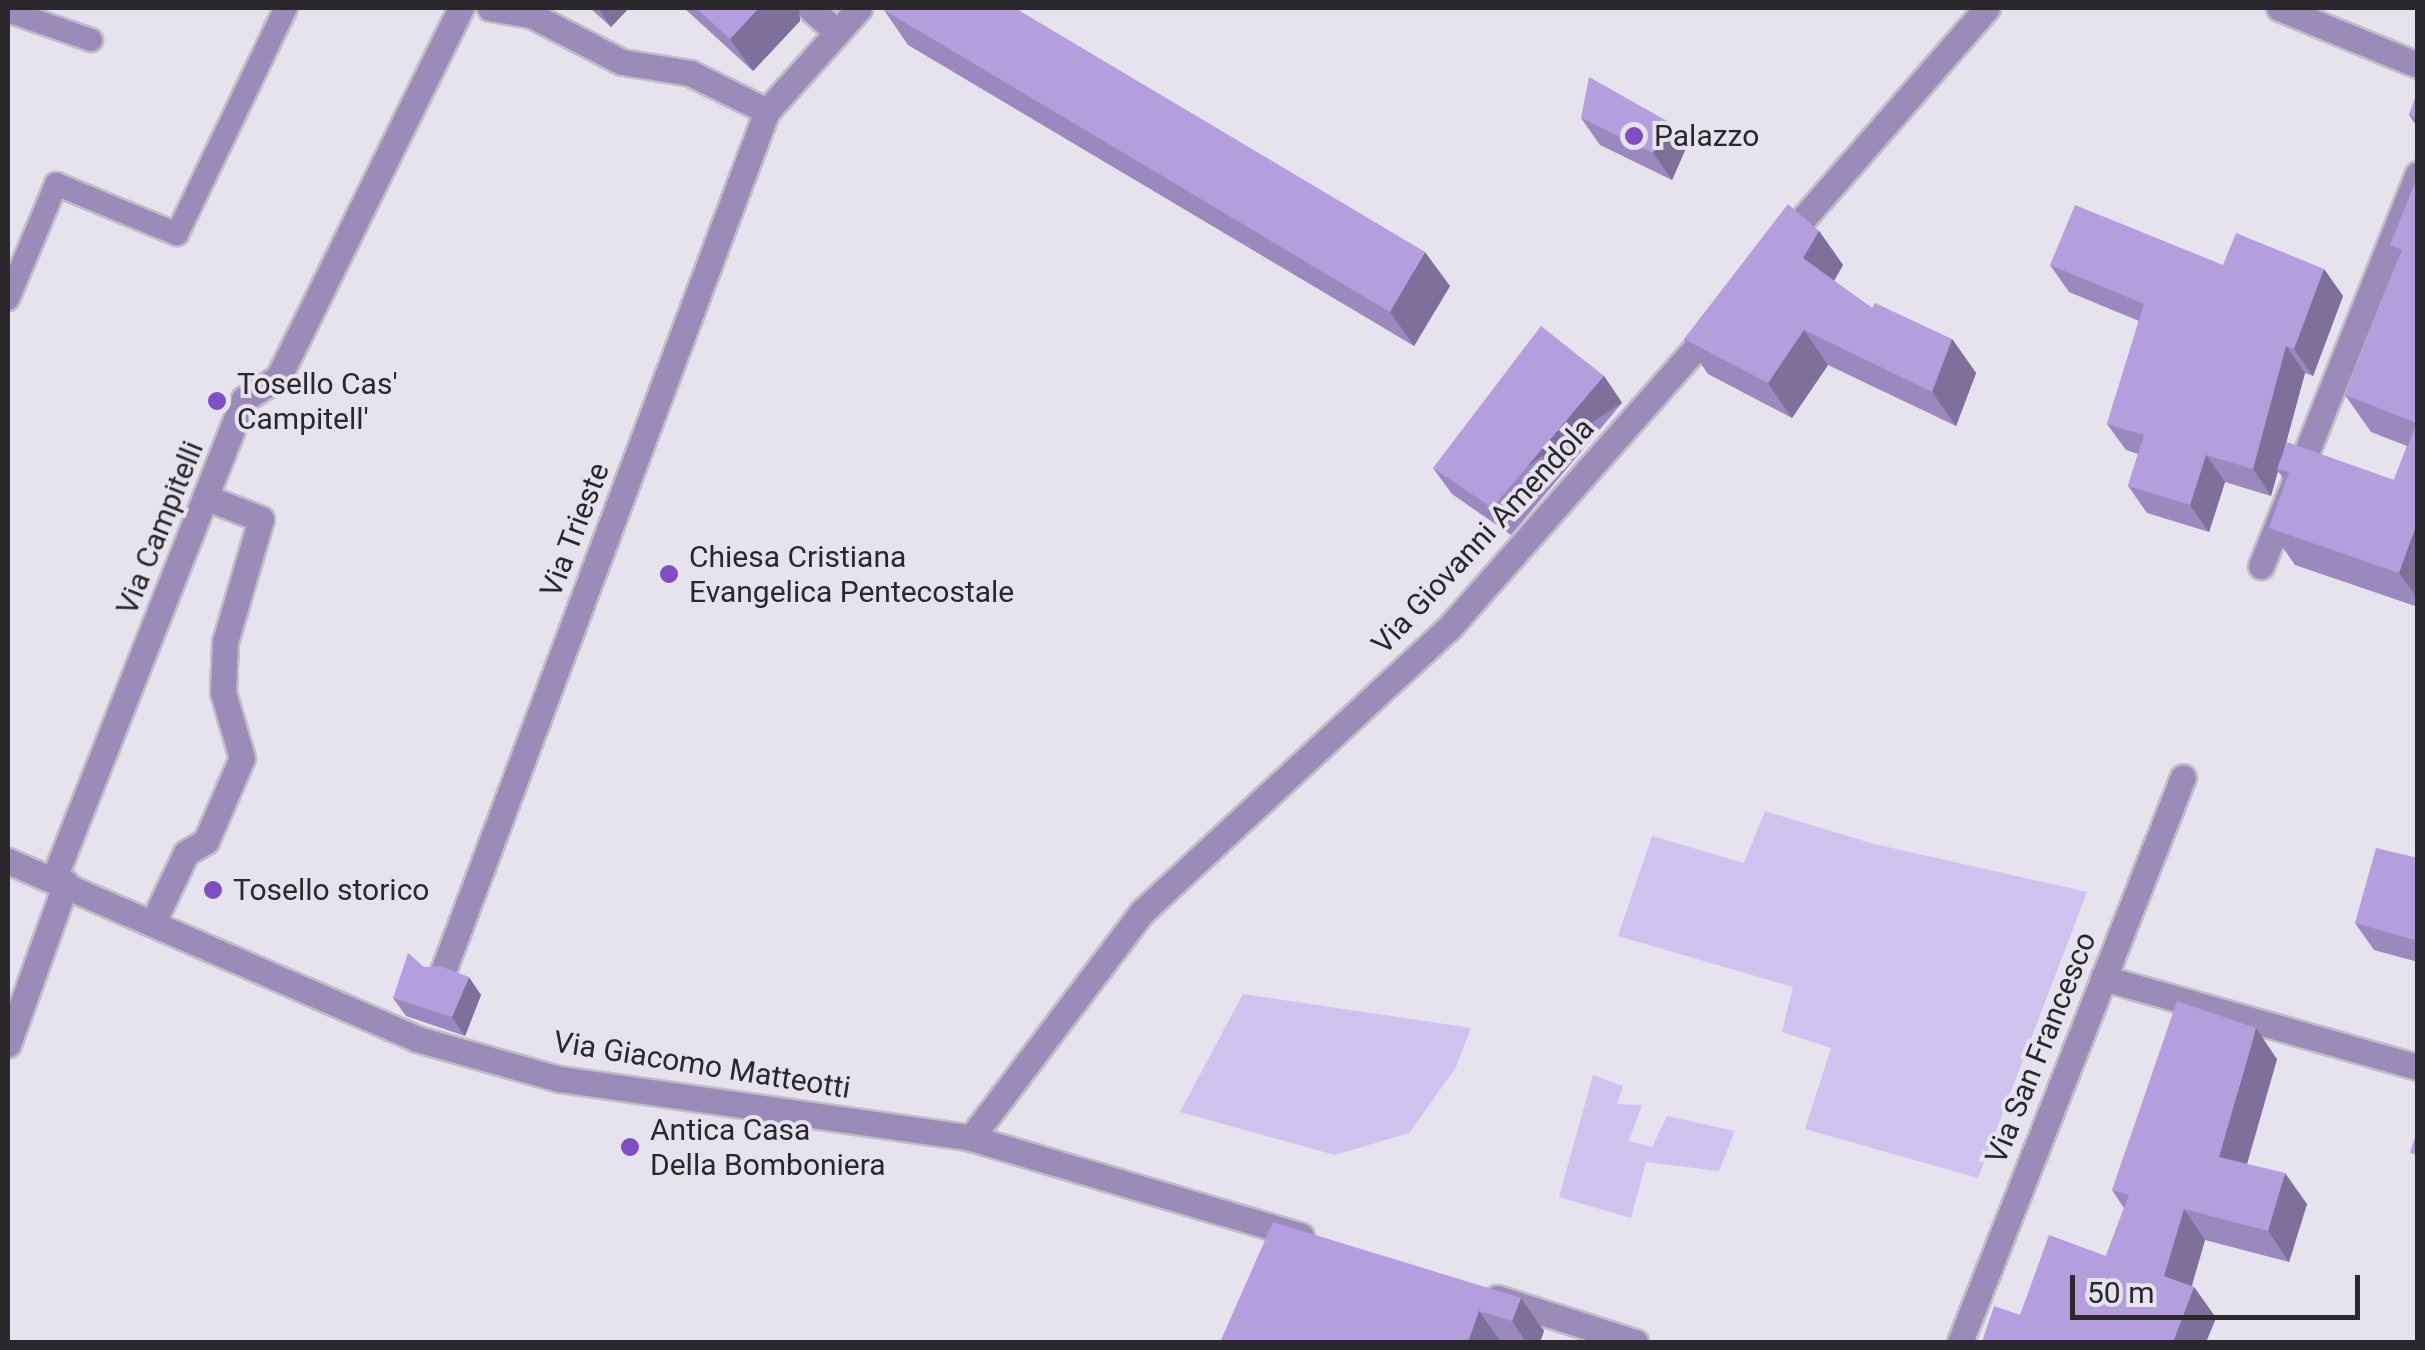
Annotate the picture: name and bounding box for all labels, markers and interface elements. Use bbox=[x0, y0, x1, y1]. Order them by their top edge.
place label: Palazzo bbox=[1654, 118, 1759, 154]
marker: Palazzo bbox=[1623, 125, 1645, 147]
place label: Tosello Cas' Campitell' bbox=[237, 366, 398, 436]
marker: Tosello Cas' Campitell' bbox=[206, 390, 228, 412]
street label: Via Giovanni Amendola bbox=[1364, 411, 1602, 661]
street label: Via Campitelli bbox=[109, 436, 211, 620]
street label: Via Trieste bbox=[533, 457, 617, 603]
place label: Chiesa Cristiana Evangelica Pentecostale bbox=[689, 539, 1014, 610]
marker: Chiesa Cristiana Evangelica Pentecostale bbox=[658, 563, 680, 585]
place label: Tosello storico bbox=[233, 872, 429, 908]
marker: Tosello storico bbox=[202, 879, 224, 901]
street label: Via San Francesco bbox=[1978, 927, 2104, 1169]
street label: Via Giacomo Matteotti bbox=[551, 1024, 853, 1106]
place label: Antica Casa Della Bomboniera bbox=[650, 1112, 886, 1182]
marker: Antica Casa Della Bomboniera bbox=[619, 1136, 641, 1158]
scale bar bbox=[2075, 1255, 2365, 1317]
text: 50 m bbox=[2087, 1275, 2154, 1310]

